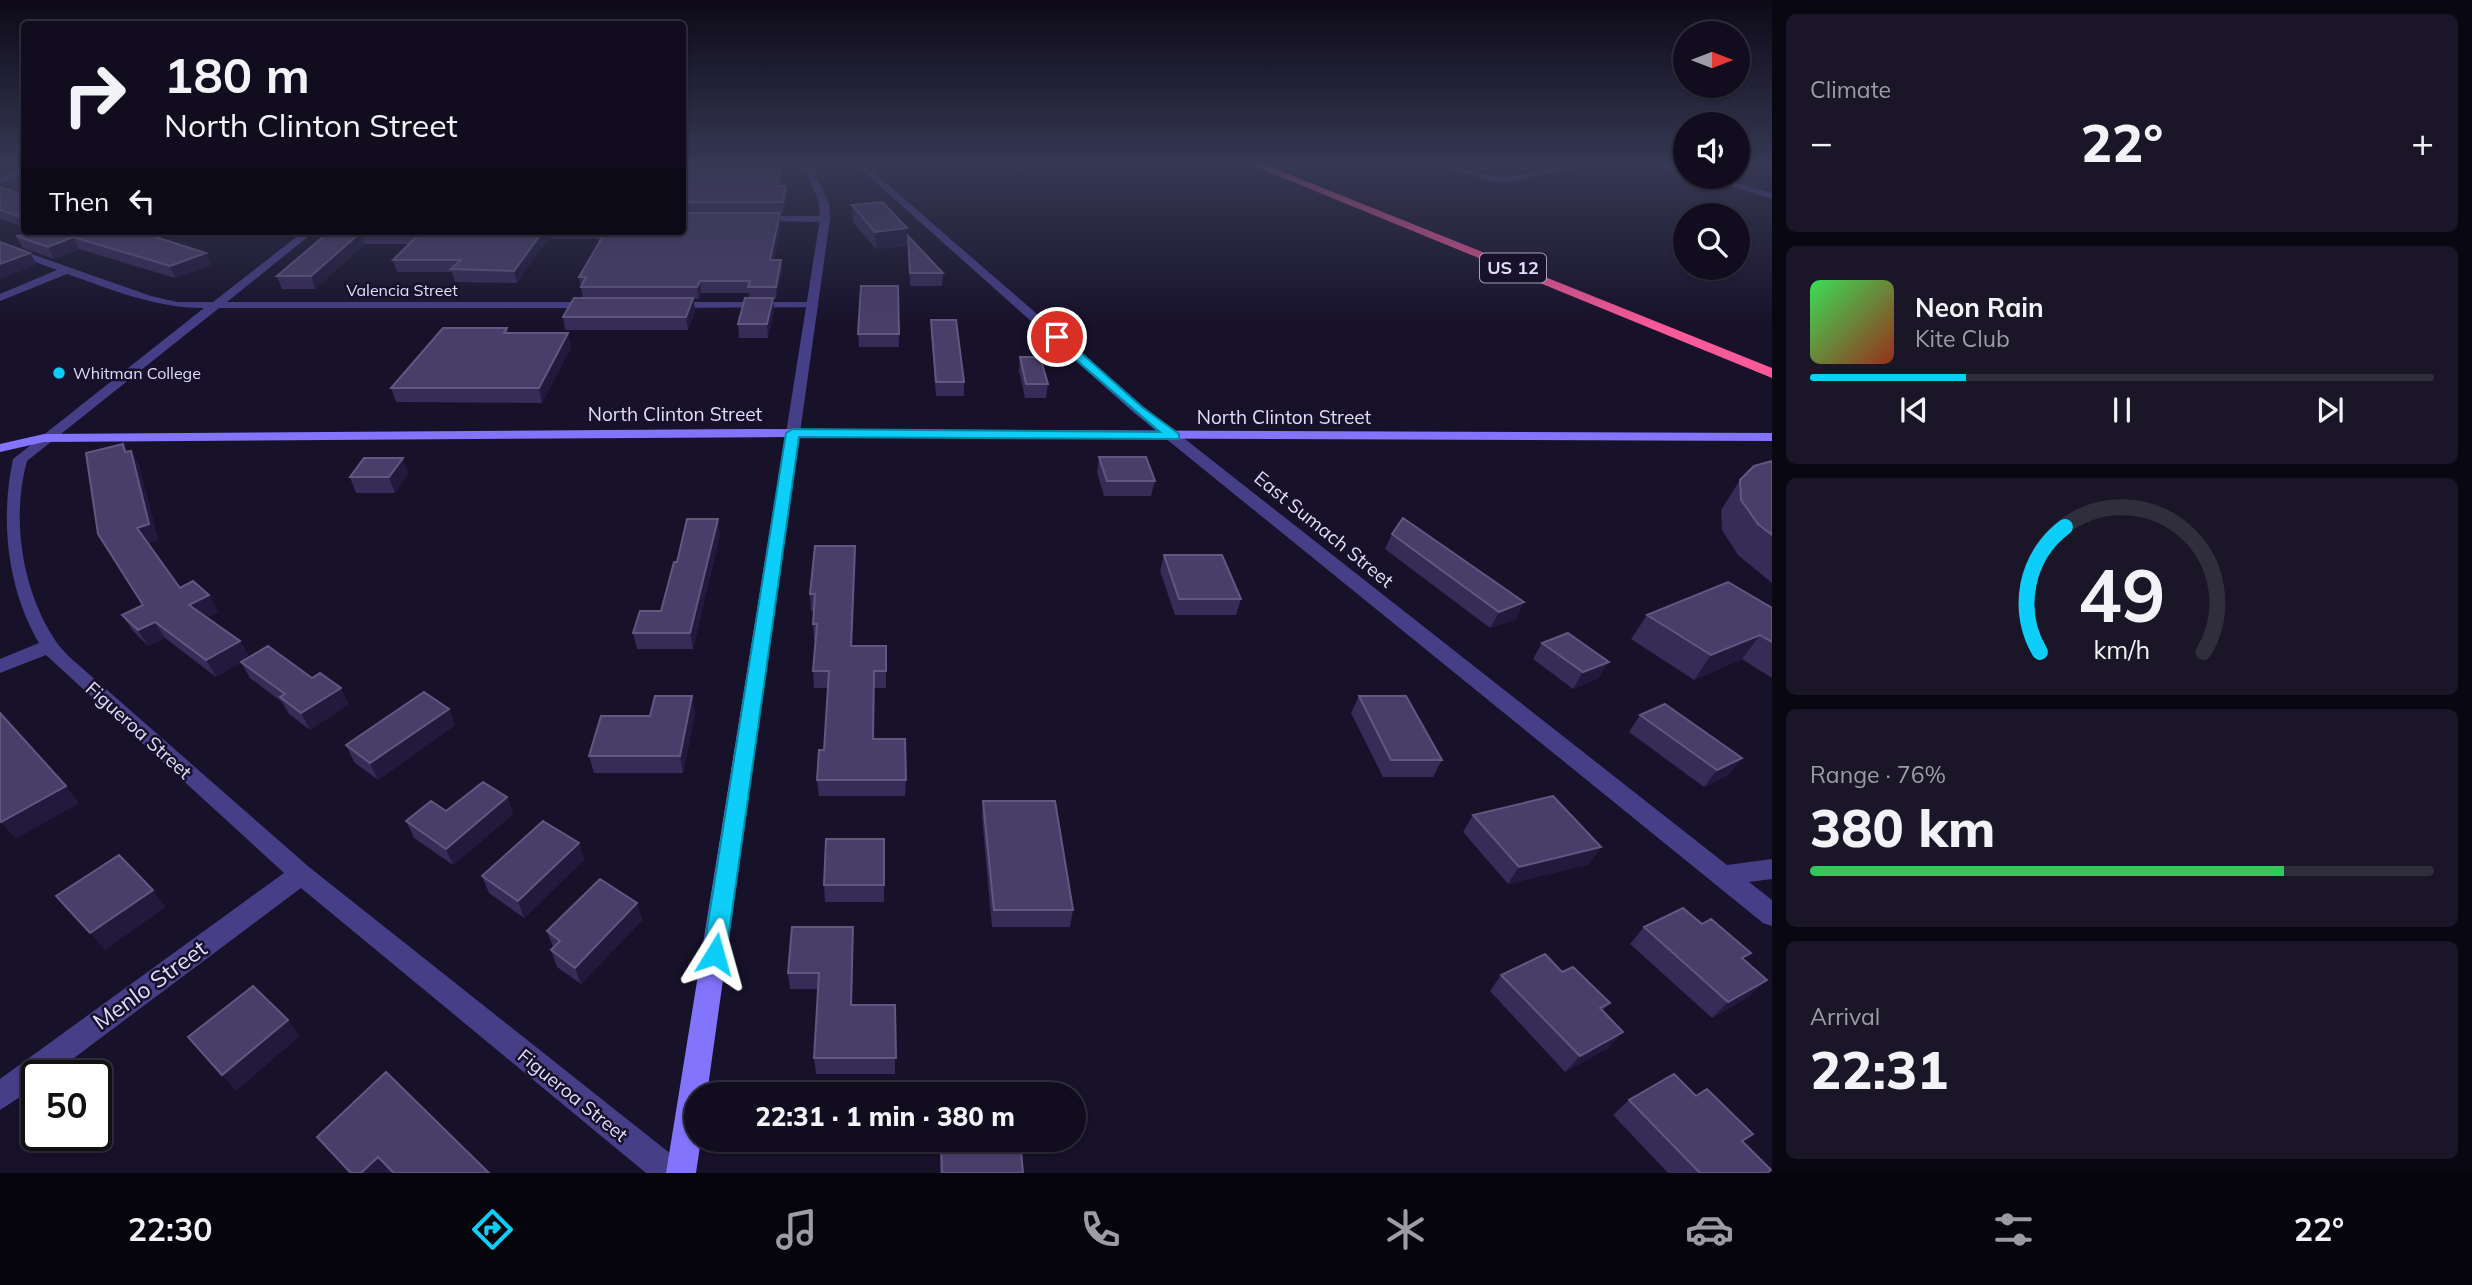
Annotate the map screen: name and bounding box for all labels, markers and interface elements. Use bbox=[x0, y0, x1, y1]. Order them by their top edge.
north arrow bbox=[1673, 21, 1750, 98]
map controls bbox=[1673, 21, 1750, 280]
text: 180 m bbox=[164, 44, 310, 105]
icon: right bbox=[49, 49, 140, 140]
text: Climate bbox=[1810, 75, 1891, 104]
text: North Clinton Street bbox=[164, 105, 458, 145]
text: 22° bbox=[2081, 110, 2163, 175]
button: sound bbox=[1673, 112, 1750, 189]
text: − bbox=[1810, 118, 1833, 166]
text: + bbox=[2411, 118, 2434, 166]
icon: left bbox=[123, 182, 161, 220]
text: Then bbox=[49, 185, 109, 218]
button: search bbox=[1673, 203, 1750, 280]
road number: US 12 bbox=[1480, 254, 1546, 282]
street label: Valencia Street bbox=[346, 280, 458, 300]
text: Neon Rain bbox=[1915, 291, 2044, 324]
pin bbox=[1027, 307, 1087, 367]
icon: arrive bbox=[1038, 318, 1076, 356]
text: Kite Club bbox=[1915, 324, 2010, 353]
place label: Whitman College bbox=[73, 363, 201, 383]
marker: Whitman College bbox=[51, 365, 67, 381]
icon: previous bbox=[1895, 391, 1933, 429]
icon: pause bbox=[2103, 391, 2141, 429]
icon: next bbox=[2311, 391, 2349, 429]
street label: North Clinton Street bbox=[588, 402, 763, 426]
street label: North Clinton Street bbox=[1197, 405, 1372, 429]
street label: East Sumach Street bbox=[1249, 465, 1399, 593]
text: 49 bbox=[2078, 550, 2166, 641]
text: km/h bbox=[2094, 634, 2150, 665]
street label: Figueroa Street bbox=[81, 676, 197, 784]
text: Range · 76% bbox=[1810, 760, 1946, 789]
text: 380 km bbox=[1810, 795, 1995, 860]
position arrow bbox=[678, 917, 752, 991]
street label: Menlo Street bbox=[87, 934, 212, 1036]
text: Arrival bbox=[1810, 1002, 1880, 1031]
text: 22:31 bbox=[1810, 1037, 1948, 1102]
street label: Figueroa Street bbox=[513, 1043, 633, 1147]
speed limit sign: 50 bbox=[21, 1060, 112, 1151]
text: 22:31 · 1 min · 380 m bbox=[755, 1100, 1015, 1133]
icon: directions bbox=[468, 1205, 517, 1254]
icon: music bbox=[772, 1205, 821, 1254]
icon: phone bbox=[1076, 1205, 1125, 1254]
icon: climate bbox=[1381, 1205, 1430, 1254]
icon: car bbox=[1685, 1205, 1734, 1254]
icon: filters bbox=[1989, 1205, 2038, 1254]
text: 22:30 bbox=[128, 1209, 212, 1249]
text: 22° bbox=[2294, 1209, 2344, 1249]

